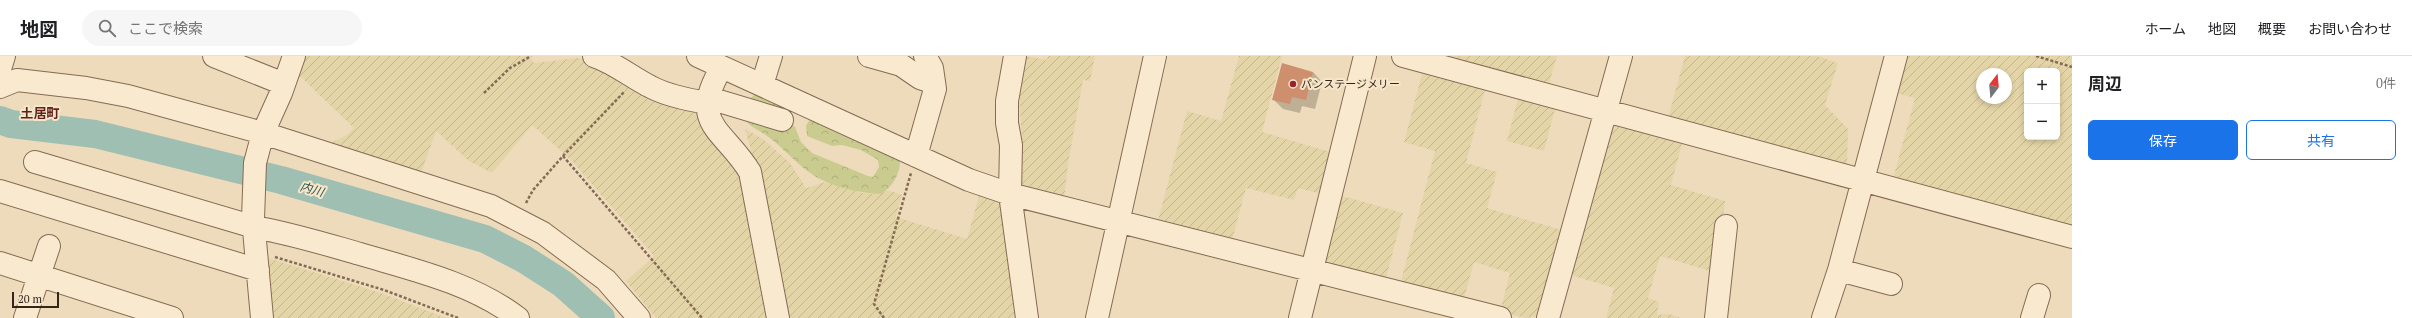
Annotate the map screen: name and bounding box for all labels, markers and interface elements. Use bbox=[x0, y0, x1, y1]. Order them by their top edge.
search box bbox=[82, 10, 362, 46]
text: 地図 bbox=[20, 16, 58, 41]
icon: search bbox=[96, 17, 118, 39]
text: ここで検索 bbox=[128, 18, 203, 38]
text: ホーム bbox=[2144, 19, 2186, 38]
text: 地図 bbox=[2208, 19, 2236, 38]
text: 概要 bbox=[2258, 19, 2286, 38]
text: お問い合わせ bbox=[2308, 19, 2392, 38]
north arrow bbox=[1976, 68, 2012, 104]
map controls bbox=[2024, 68, 2060, 140]
button: + bbox=[2024, 68, 2060, 104]
text: 周辺 bbox=[2088, 72, 2122, 95]
text: 0件 bbox=[2376, 74, 2396, 92]
place label: パンステージメリー bbox=[1301, 77, 1400, 91]
marker: パンステージメリー bbox=[1288, 79, 1298, 89]
district label: 土居町 bbox=[20, 104, 60, 122]
button: − bbox=[2024, 104, 2060, 140]
button: 保存 bbox=[2088, 120, 2238, 160]
button: 共有 bbox=[2246, 120, 2396, 160]
water label: 内川 bbox=[298, 178, 328, 200]
scale bar bbox=[12, 290, 59, 309]
text: 20 m bbox=[18, 292, 42, 306]

